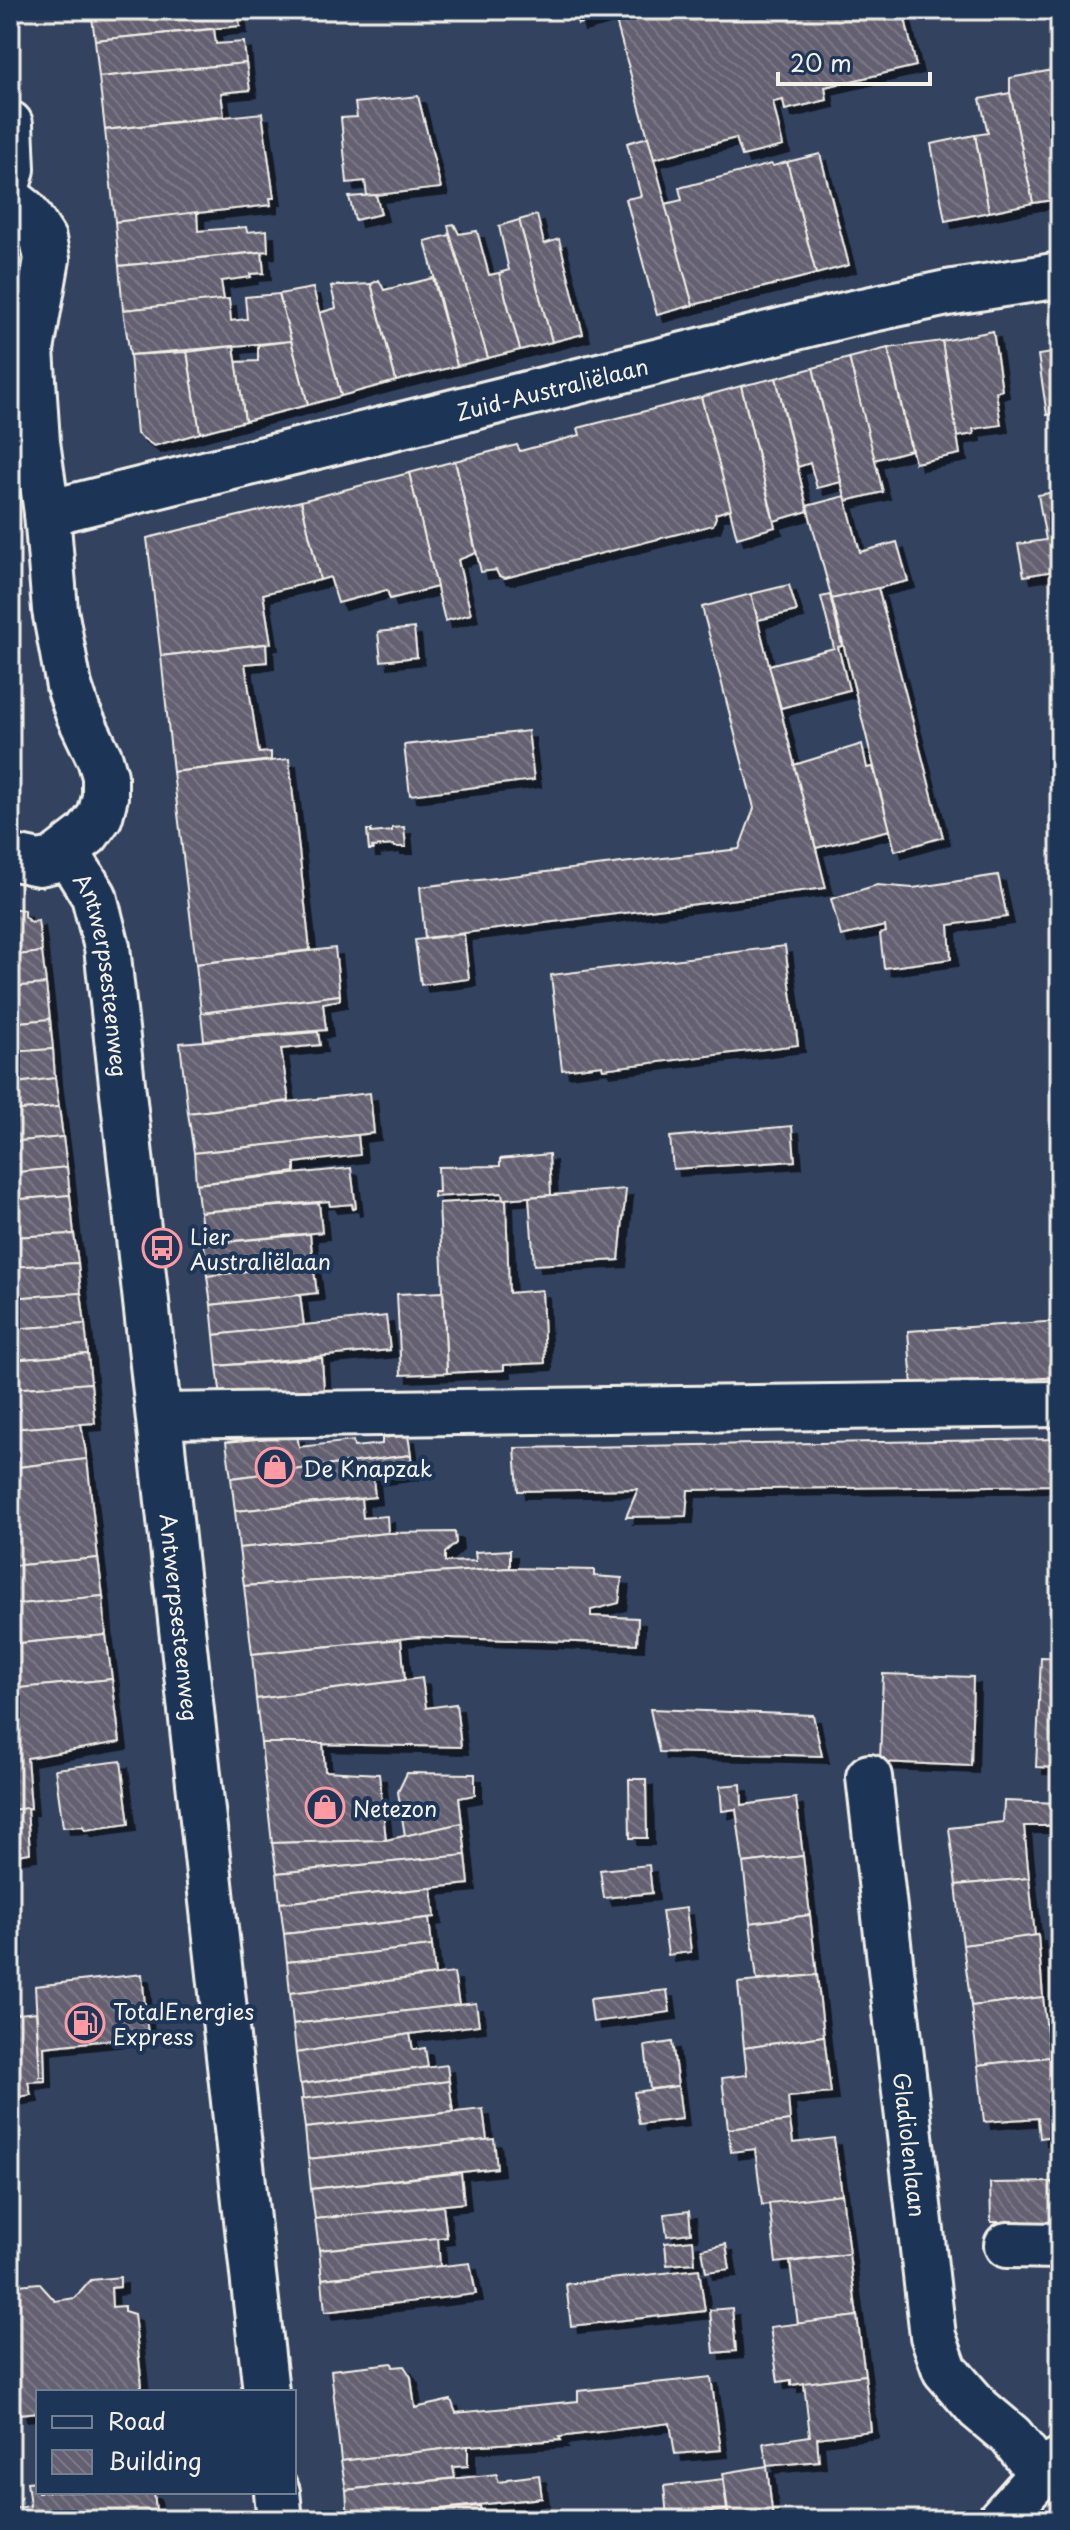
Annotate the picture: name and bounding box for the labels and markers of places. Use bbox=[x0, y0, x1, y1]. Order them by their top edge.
place label: Lier Australiëlaan bbox=[190, 1219, 331, 1277]
bus stop icon: Lier Australiëlaan bbox=[141, 1227, 183, 1269]
shop icon: De Knapzak bbox=[254, 1446, 296, 1488]
place label: De Knapzak bbox=[303, 1451, 433, 1484]
shop icon: Netezon bbox=[304, 1786, 346, 1828]
place label: Netezon bbox=[353, 1791, 437, 1824]
place label: TotalEnergies Express bbox=[113, 1994, 254, 2052]
fuel station icon: TotalEnergies Express bbox=[64, 2002, 106, 2044]

